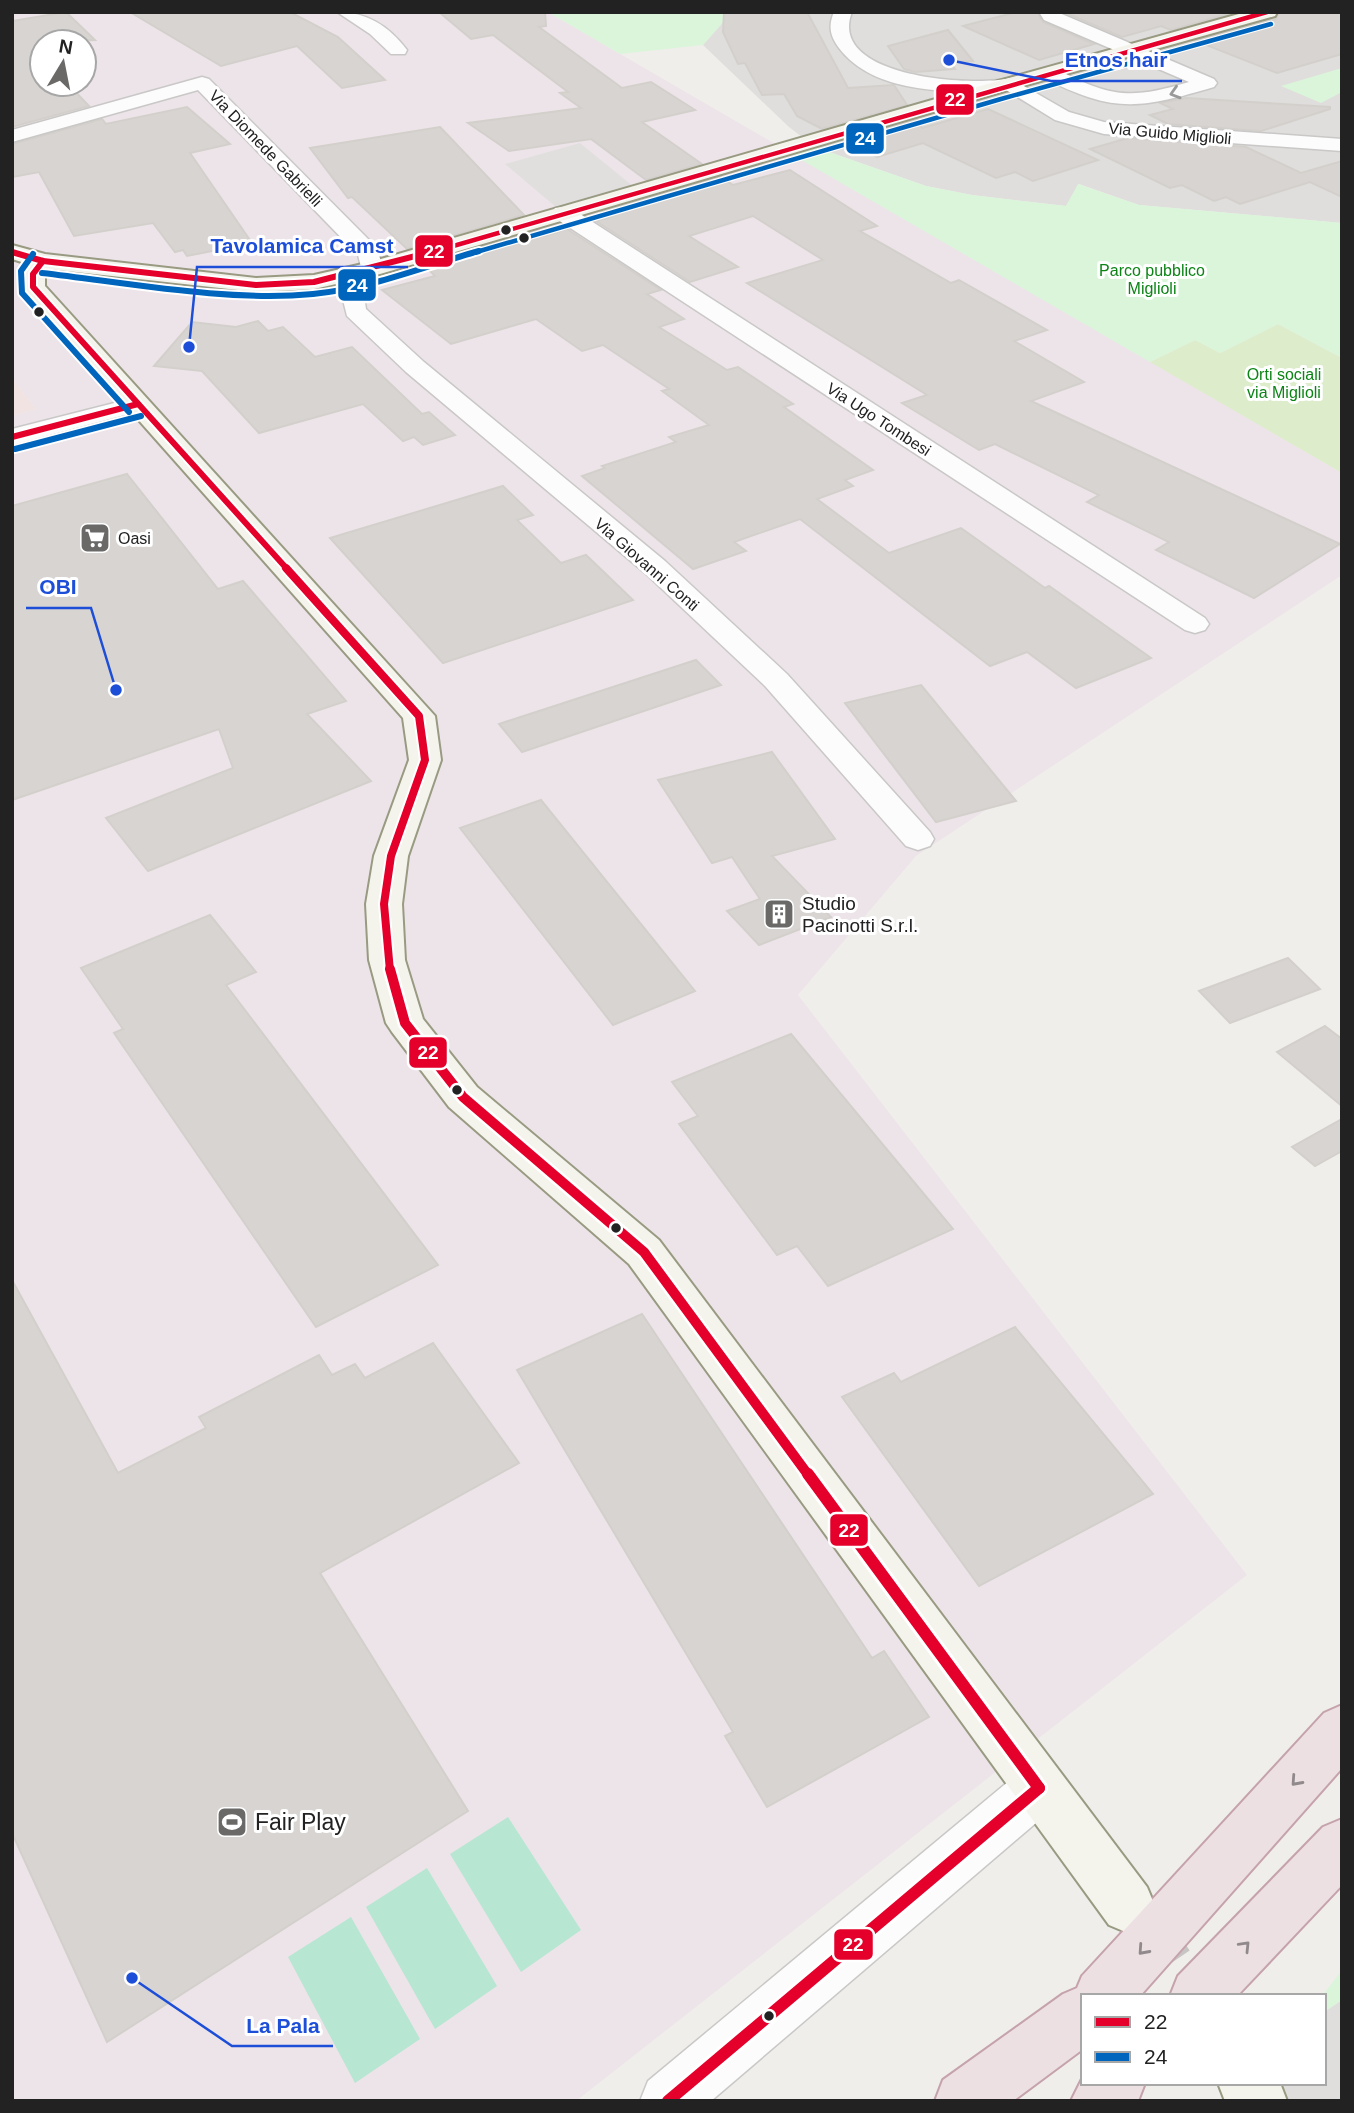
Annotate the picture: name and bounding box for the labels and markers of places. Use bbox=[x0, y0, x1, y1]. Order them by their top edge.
callout: Etnos hair bbox=[1051, 39, 1182, 81]
unlabelled marker bbox=[499, 223, 513, 237]
callout: Tavolamica Camst bbox=[197, 225, 408, 267]
unlabelled marker bbox=[517, 231, 531, 245]
unlabelled marker bbox=[32, 305, 46, 319]
supermarket icon: Oasi bbox=[78, 521, 112, 555]
place label: Oasi bbox=[118, 530, 151, 547]
callout: OBI bbox=[26, 566, 91, 608]
place label: Studio Pacinotti S.r.l. bbox=[802, 893, 918, 936]
building icon: Studio Pacinotti S.r.l. bbox=[762, 897, 796, 931]
unlabelled marker bbox=[450, 1083, 464, 1097]
unlabelled marker bbox=[609, 1221, 623, 1235]
sports icon: Fair Play bbox=[215, 1805, 249, 1839]
place label: Fair Play bbox=[255, 1809, 346, 1835]
callout: La Pala bbox=[232, 2004, 333, 2046]
unlabelled marker bbox=[762, 2009, 776, 2023]

